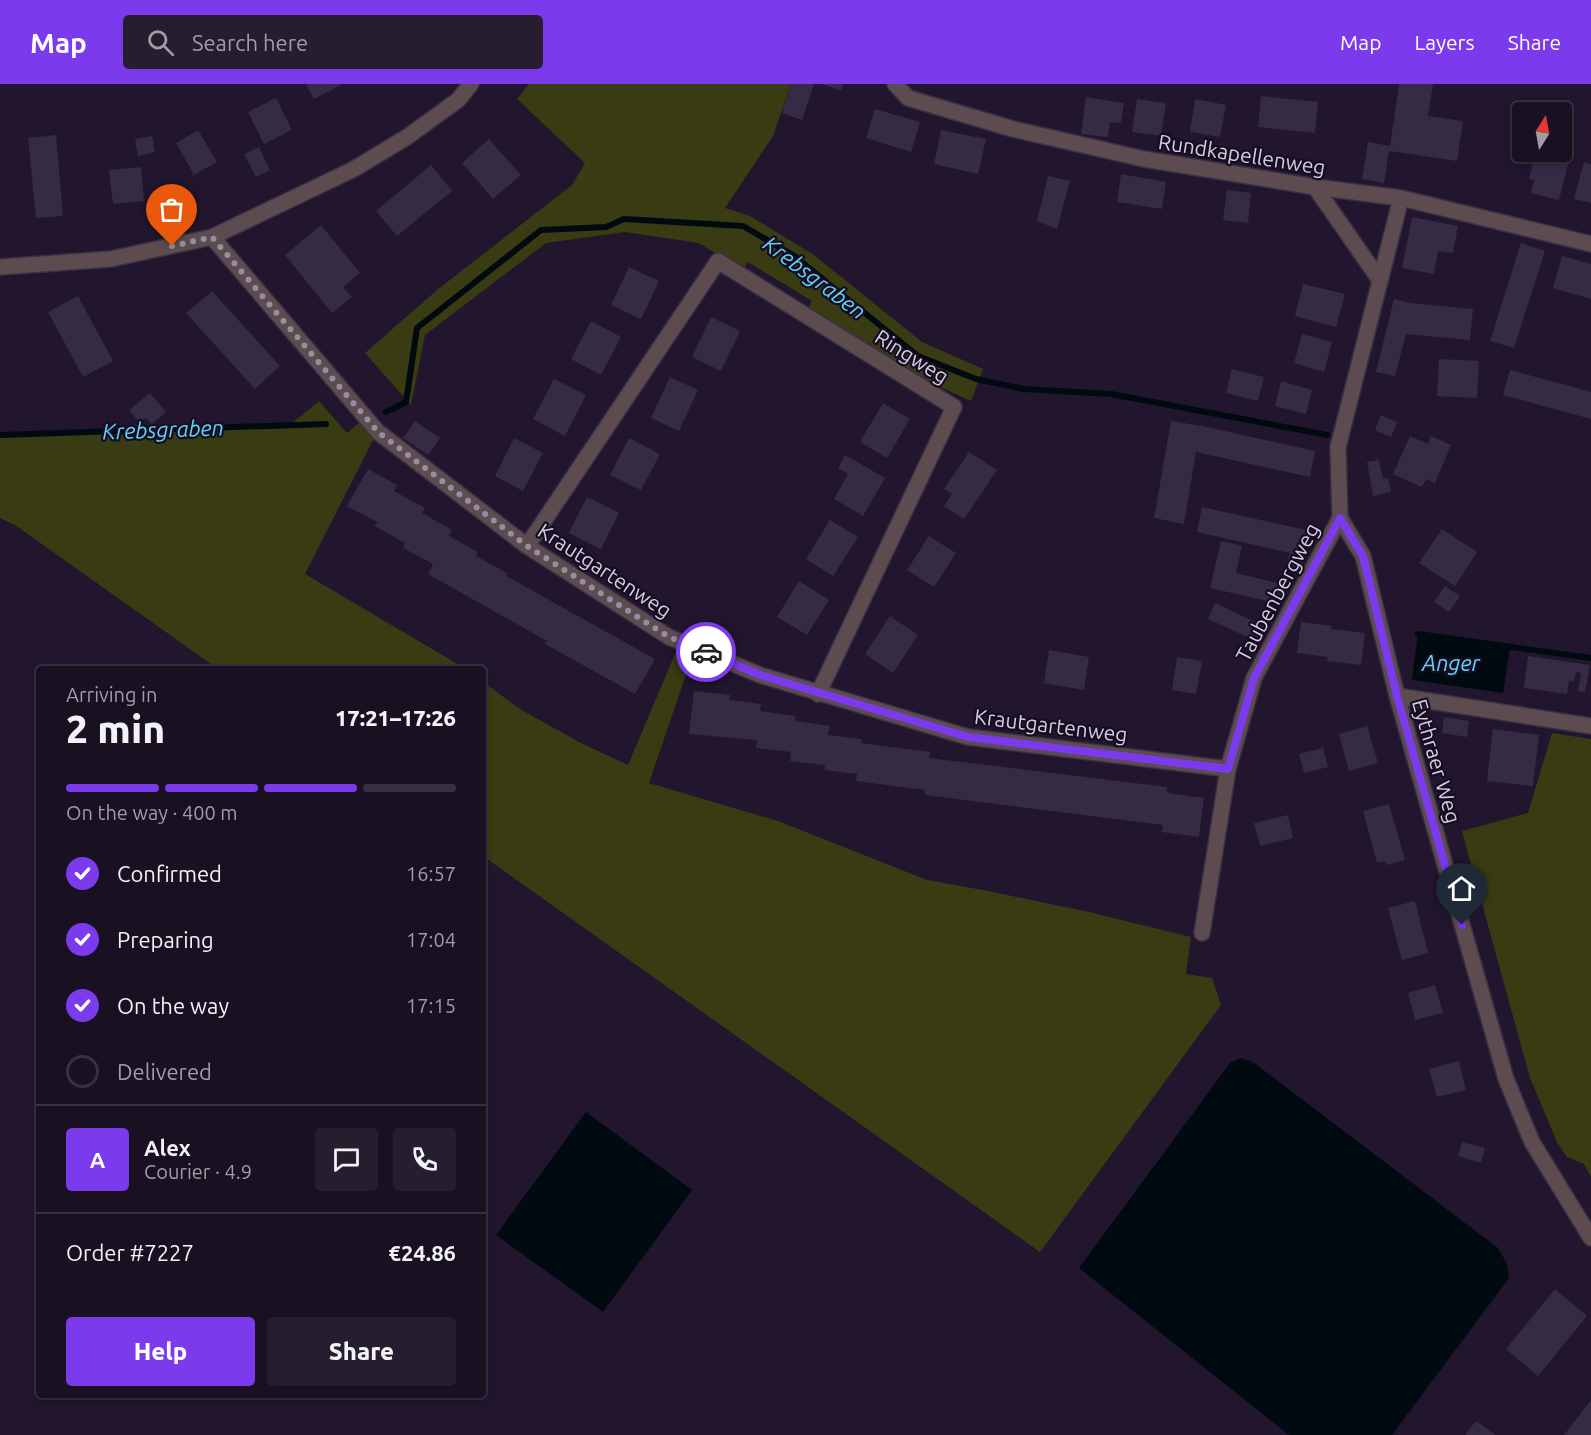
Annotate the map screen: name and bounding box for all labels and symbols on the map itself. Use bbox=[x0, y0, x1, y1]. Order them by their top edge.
north arrow bbox=[1512, 102, 1572, 162]
street label: Rundkapellenweg bbox=[1157, 129, 1327, 179]
pin bbox=[146, 184, 197, 246]
water label: Krebsgraben bbox=[759, 230, 871, 324]
street label: Ringweg bbox=[871, 324, 953, 388]
water label: Krebsgraben bbox=[102, 414, 224, 444]
street label: Krautgartenweg bbox=[534, 518, 676, 622]
street label: Taubenbergweg bbox=[1230, 519, 1324, 665]
courier bbox=[676, 622, 736, 682]
water label: Anger bbox=[1421, 650, 1480, 675]
street label: Eythraer Weg bbox=[1408, 696, 1466, 826]
street label: Krautgartenweg bbox=[973, 704, 1129, 746]
pin bbox=[1436, 863, 1487, 925]

